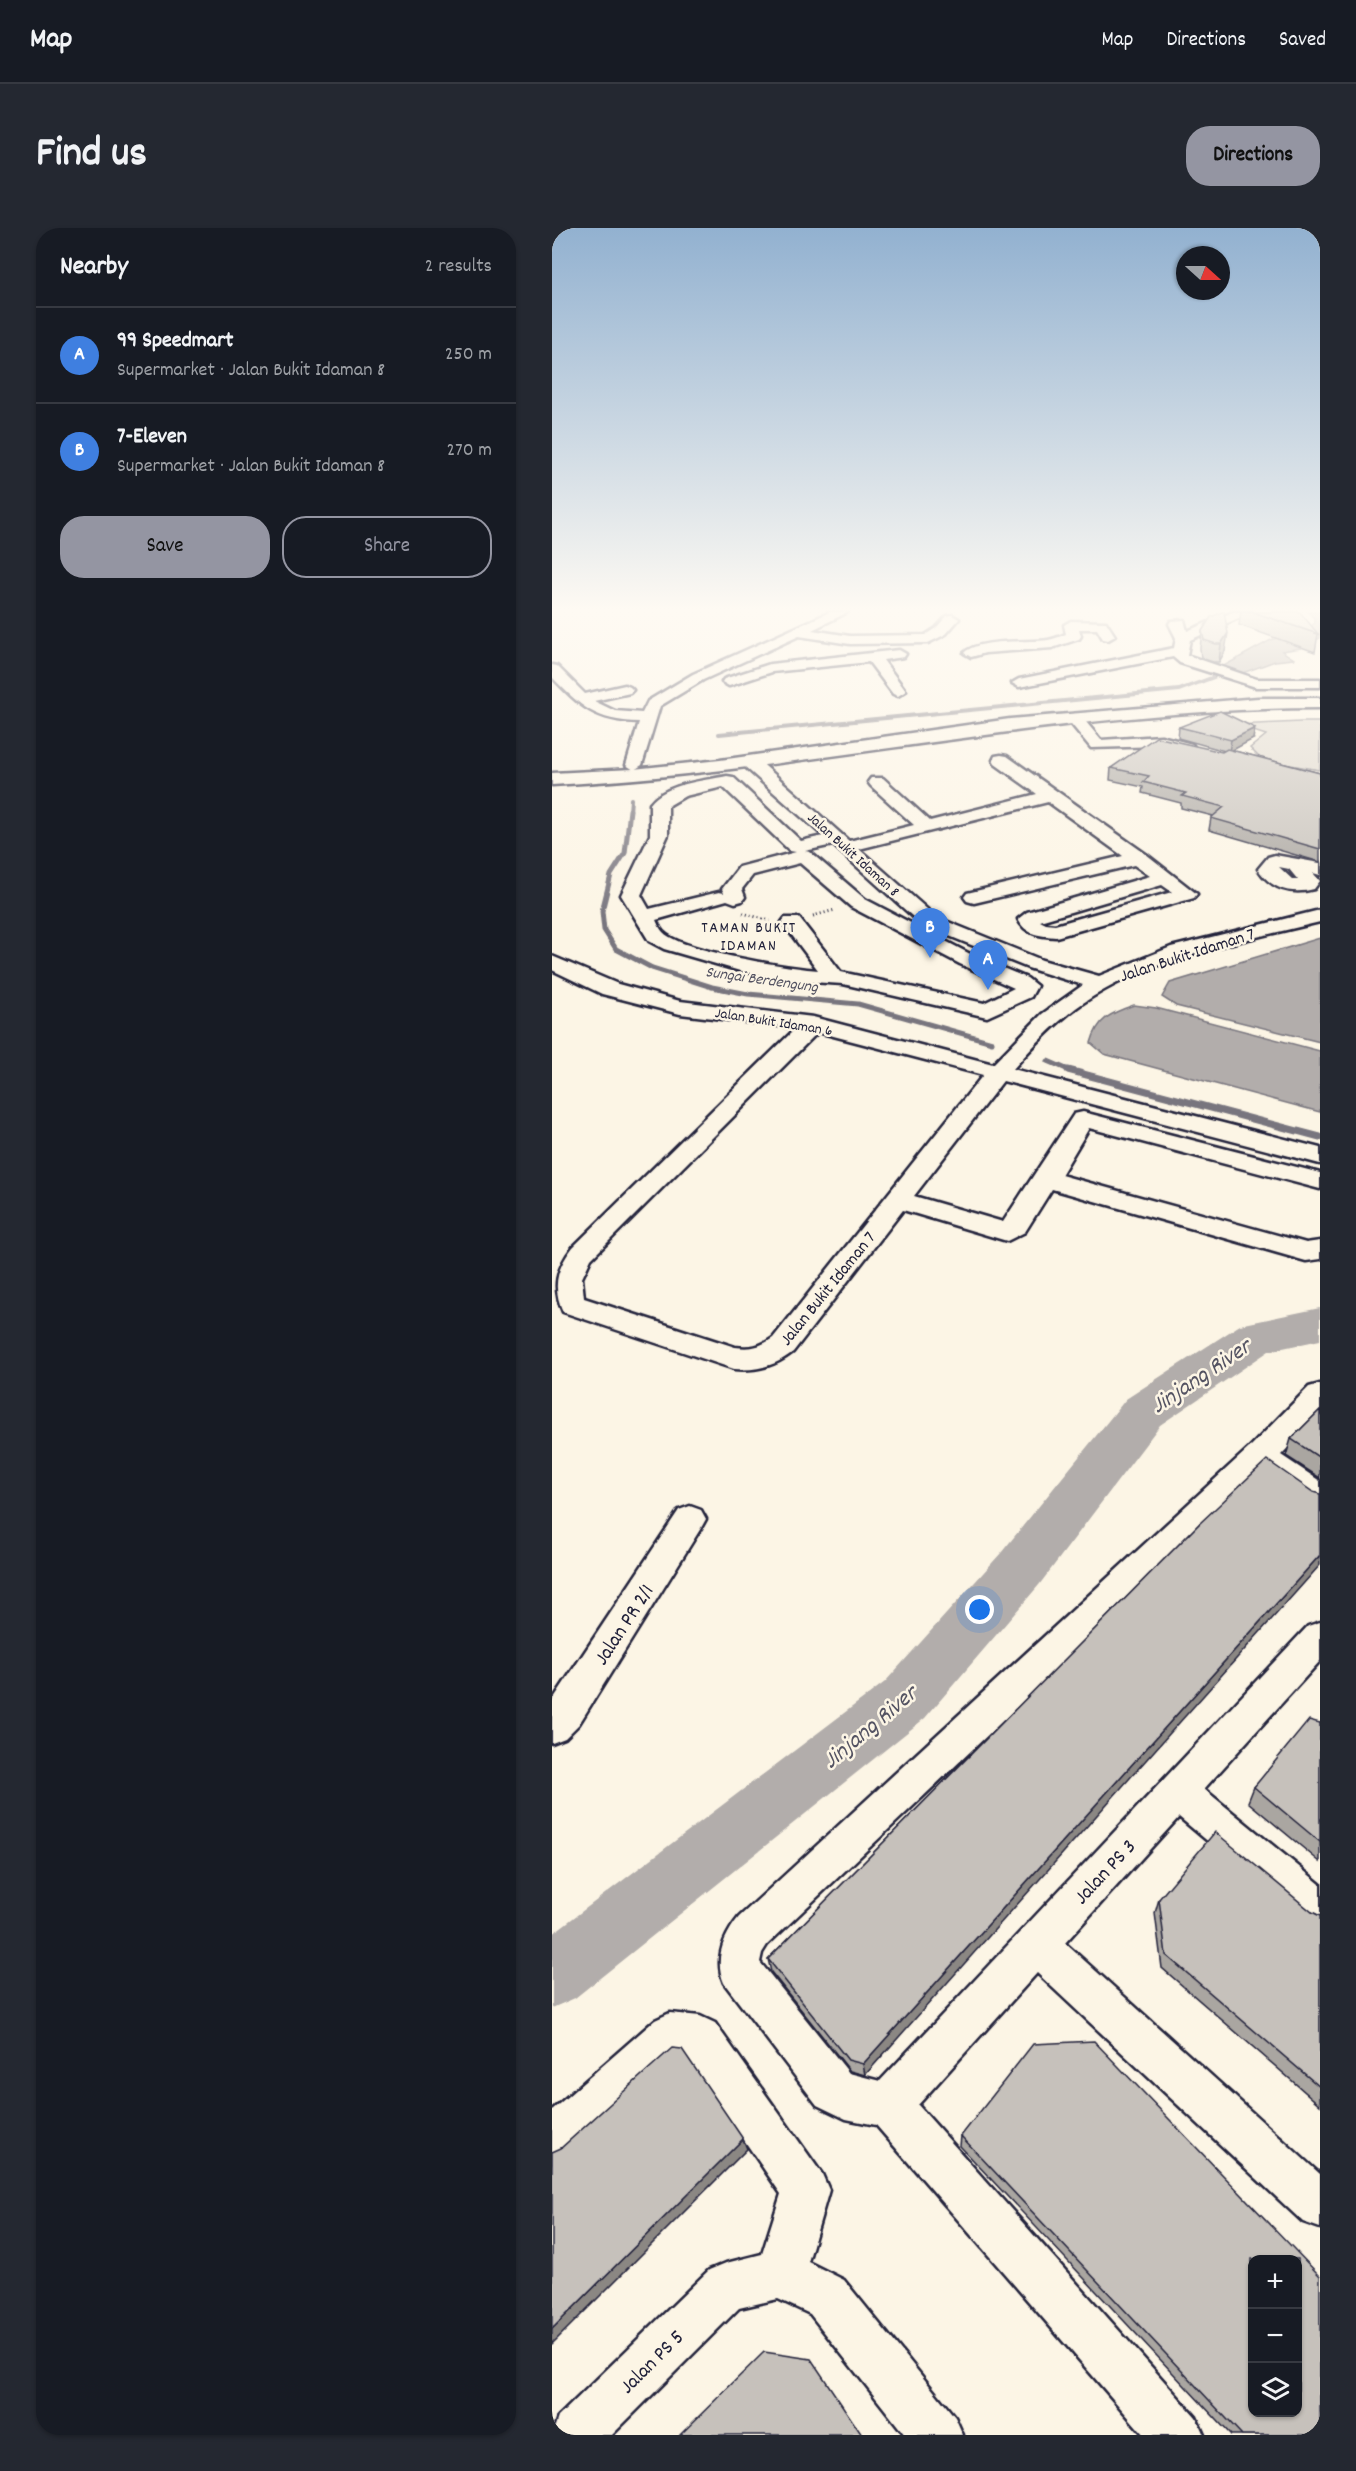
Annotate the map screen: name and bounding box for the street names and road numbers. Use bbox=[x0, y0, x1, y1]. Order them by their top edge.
street label: Jalan Bukit Idaman 8 bbox=[802, 808, 904, 903]
street label: Jalan Bukit Idaman 7 bbox=[1117, 923, 1259, 990]
street label: Jalan Bukit Idaman 6 bbox=[713, 1003, 834, 1043]
street label: Jalan Bukit Idaman 7 bbox=[775, 1227, 883, 1352]
street label: Jalan PR 2/1 bbox=[588, 1579, 663, 1672]
street label: Jalan PS 3 bbox=[1068, 1834, 1144, 1912]
street label: Jalan PS 5 bbox=[614, 2324, 692, 2402]

